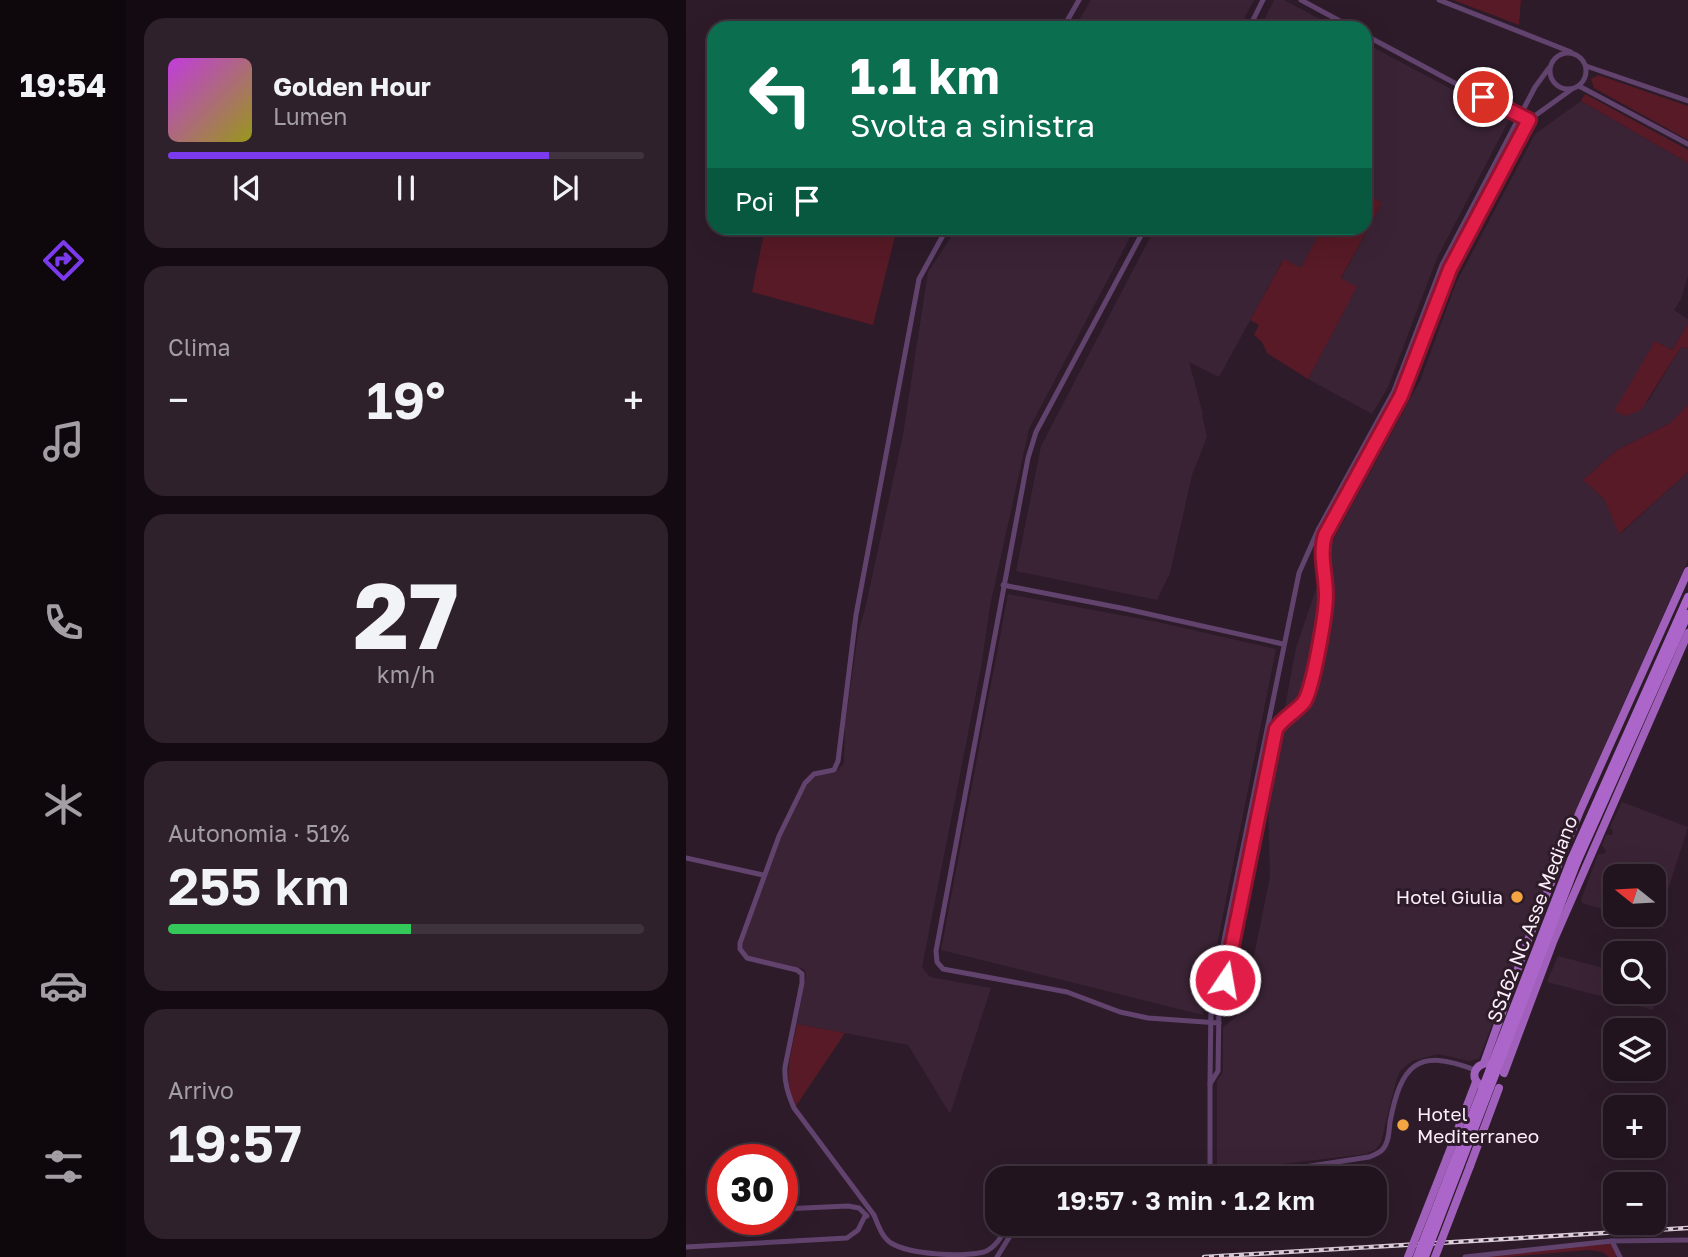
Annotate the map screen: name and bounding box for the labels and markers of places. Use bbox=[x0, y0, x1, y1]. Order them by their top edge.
pin bbox=[1453, 67, 1513, 127]
place label: Hotel Giulia bbox=[1396, 885, 1503, 908]
marker: Hotel Giulia bbox=[1509, 889, 1525, 905]
place label: Hotel Mediterraneo bbox=[1417, 1102, 1539, 1147]
marker: Hotel Mediterraneo bbox=[1395, 1117, 1411, 1133]

